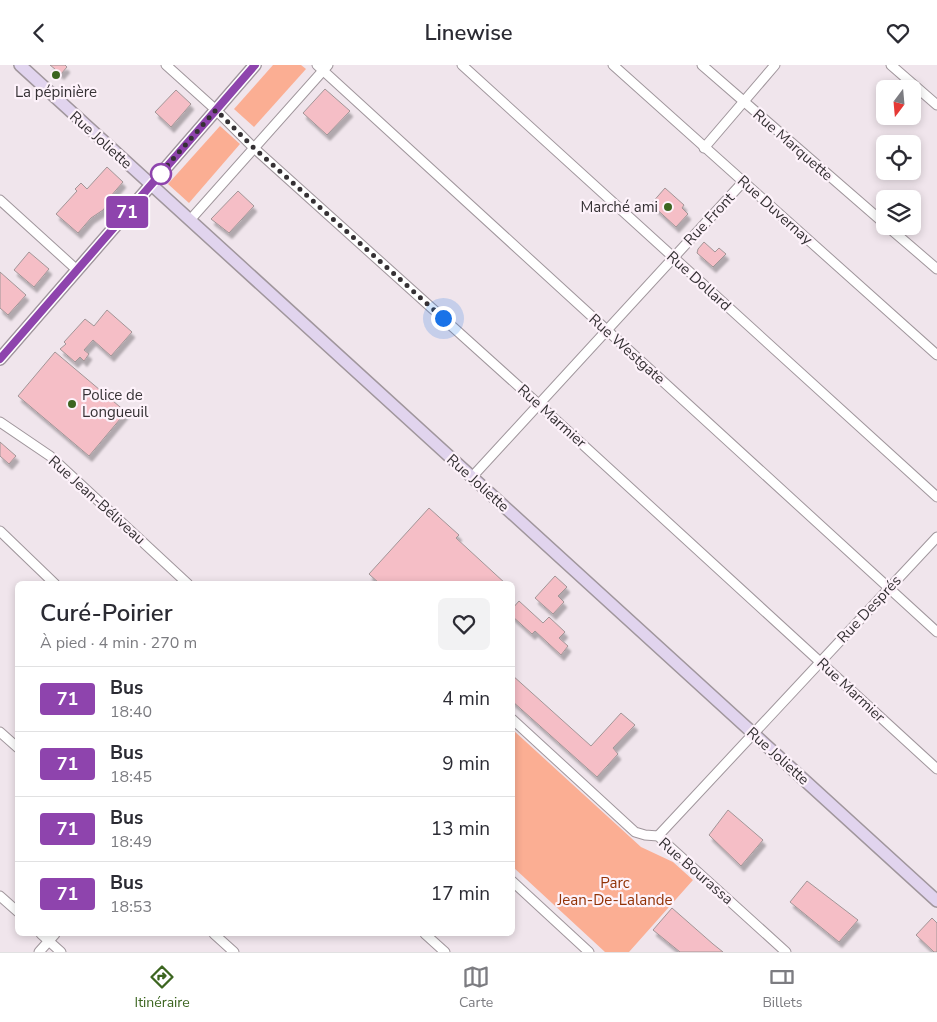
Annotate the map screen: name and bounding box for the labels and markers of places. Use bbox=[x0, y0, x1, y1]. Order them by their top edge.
marker: La pépinière bbox=[50, 69, 62, 81]
place label: La pépinière bbox=[15, 82, 97, 102]
unlabelled marker bbox=[150, 163, 172, 185]
place label: Marché ami bbox=[580, 197, 658, 217]
marker: Marché ami bbox=[662, 201, 674, 213]
place label: Police de Longueuil bbox=[82, 385, 149, 422]
marker: Police de Longueuil bbox=[66, 398, 78, 410]

